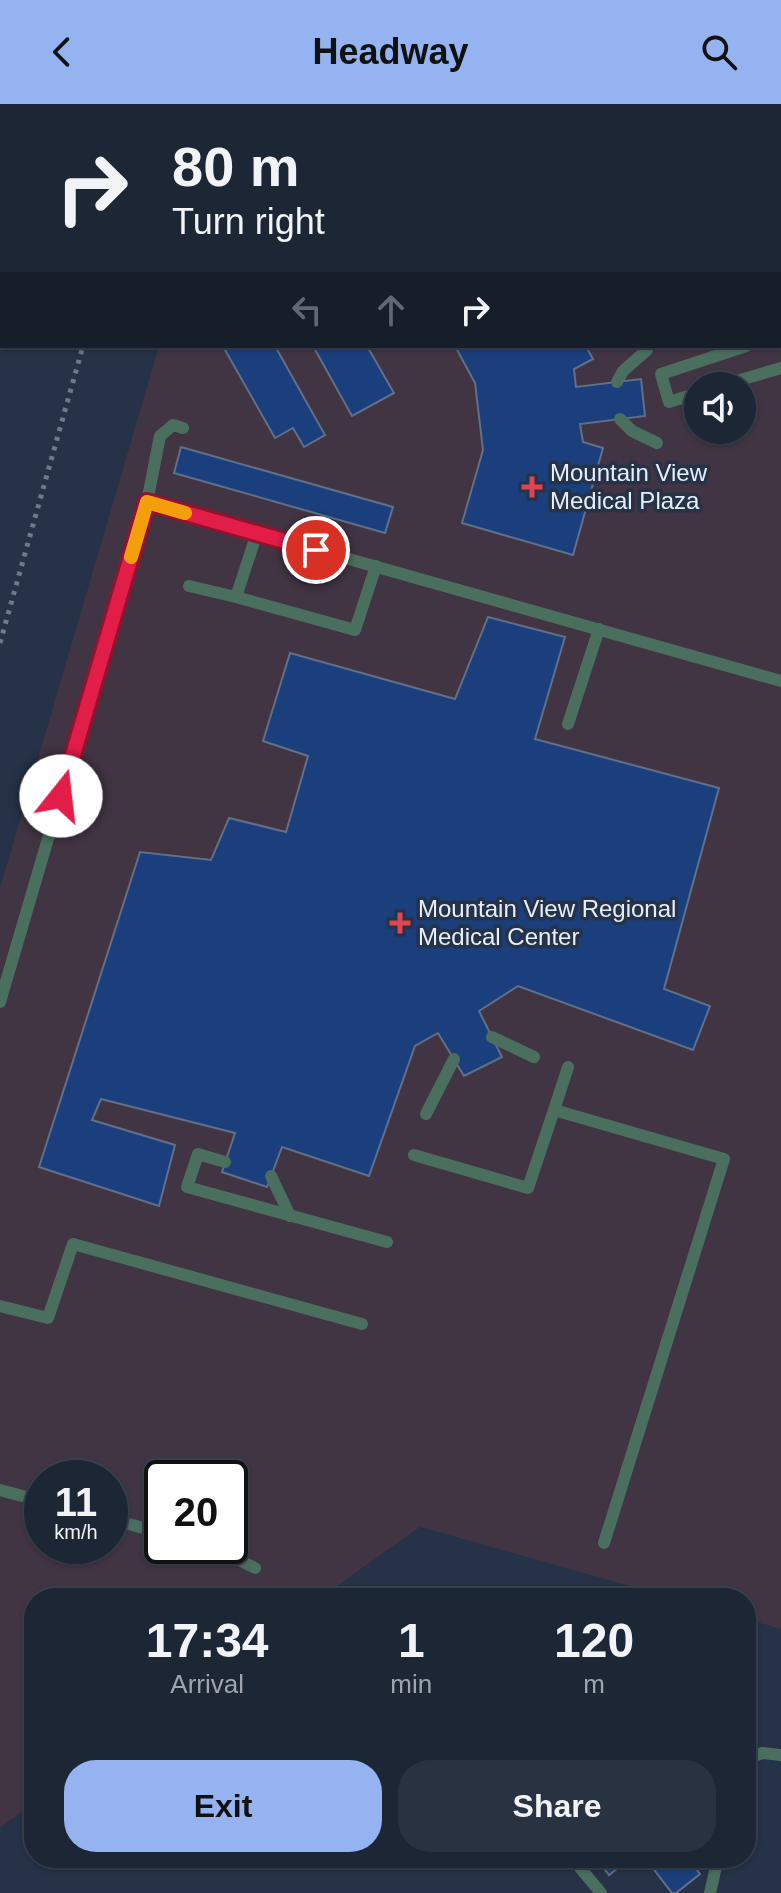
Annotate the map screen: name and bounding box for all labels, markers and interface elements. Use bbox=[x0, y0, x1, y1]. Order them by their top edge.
icon: back bbox=[40, 30, 84, 74]
icon: search bbox=[697, 30, 741, 74]
text: Headway bbox=[312, 31, 469, 72]
text: 80 m bbox=[172, 135, 300, 198]
icon: right bbox=[40, 136, 144, 240]
text: Turn right bbox=[172, 201, 325, 242]
icon: left bbox=[285, 288, 329, 332]
icon: ahead bbox=[369, 288, 413, 332]
icon: right bbox=[453, 288, 497, 332]
map controls bbox=[684, 372, 756, 444]
button: sound bbox=[684, 372, 756, 444]
place label: Mountain View Medical Plaza bbox=[550, 459, 708, 514]
marker: Mountain View Medical Plaza bbox=[521, 476, 543, 498]
pin bbox=[282, 516, 350, 584]
icon: arrive bbox=[294, 528, 338, 572]
position arrow bbox=[19, 754, 103, 838]
place label: Mountain View Regional Medical Center bbox=[418, 895, 676, 950]
marker: Mountain View Regional Medical Center bbox=[389, 912, 411, 934]
speed limit sign: 20 bbox=[144, 1460, 248, 1564]
text: 11 bbox=[55, 1480, 97, 1524]
text: km/h bbox=[54, 1521, 98, 1543]
text: 17:34 bbox=[146, 1614, 269, 1667]
text: 1 bbox=[398, 1614, 425, 1667]
text: 120 bbox=[554, 1614, 634, 1667]
text: Arrival bbox=[170, 1669, 244, 1699]
text: min bbox=[390, 1669, 432, 1699]
text: m bbox=[583, 1669, 605, 1699]
button: Exit bbox=[64, 1760, 382, 1852]
button: Share bbox=[398, 1760, 716, 1852]

